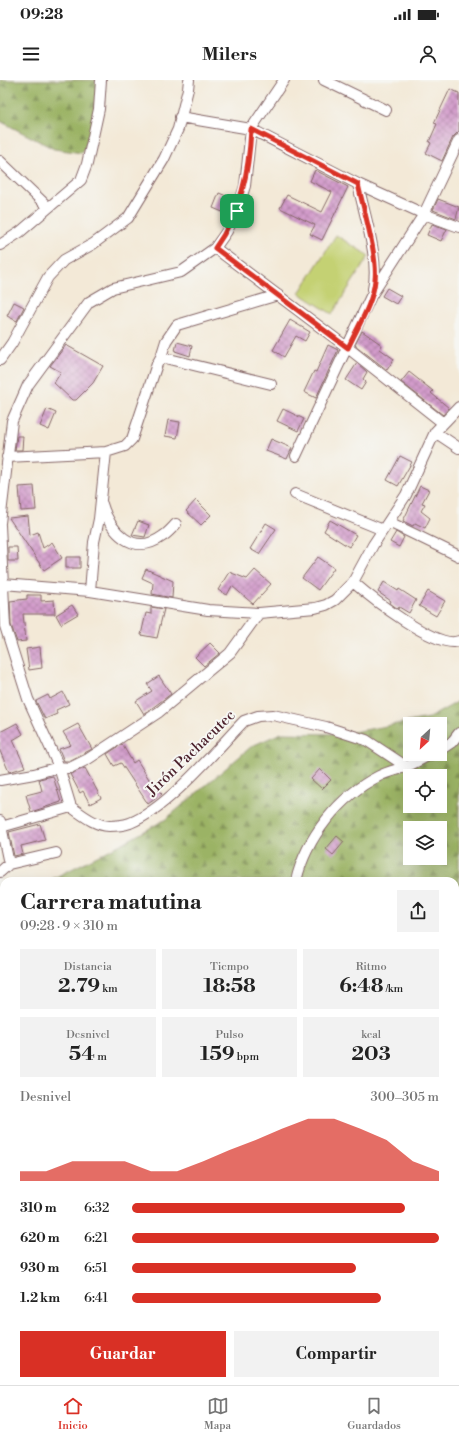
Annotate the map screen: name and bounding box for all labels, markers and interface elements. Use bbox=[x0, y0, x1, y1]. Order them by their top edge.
text: 09:28 bbox=[20, 5, 63, 24]
icon: menu bbox=[20, 43, 42, 65]
text: Milers bbox=[202, 43, 257, 66]
icon: person bbox=[417, 43, 439, 65]
pin bbox=[220, 194, 254, 228]
icon: arrive bbox=[226, 200, 248, 222]
street label: Jirón Pachacutec bbox=[142, 706, 239, 801]
north arrow bbox=[403, 717, 447, 761]
map controls bbox=[403, 717, 447, 865]
button: locate bbox=[403, 769, 447, 813]
button: layers bbox=[403, 821, 447, 865]
text: Carrera matutina bbox=[20, 889, 202, 916]
button: share bbox=[397, 890, 439, 932]
text: 09:28 · 9 × 310 m bbox=[20, 918, 118, 934]
text: Distancia bbox=[64, 960, 112, 974]
text: Tiempo bbox=[210, 960, 249, 974]
text: Ritmo bbox=[356, 960, 387, 974]
text: 2.79 bbox=[58, 974, 100, 999]
text: 18:58 bbox=[203, 974, 256, 999]
text: 6:48 bbox=[339, 974, 383, 999]
text: km bbox=[100, 982, 118, 996]
text: /km bbox=[383, 982, 403, 996]
text: Desnivel bbox=[66, 1028, 109, 1042]
text: Pulso bbox=[215, 1028, 244, 1042]
text: kcal bbox=[361, 1028, 381, 1042]
text: 54 bbox=[69, 1042, 95, 1067]
text: 159 bbox=[200, 1042, 235, 1067]
text: 203 bbox=[352, 1042, 391, 1067]
text: m bbox=[95, 1050, 107, 1064]
text: bpm bbox=[235, 1050, 259, 1064]
text: Desnivel bbox=[20, 1089, 71, 1105]
text: 300–305 m bbox=[371, 1089, 439, 1105]
text: 310 m bbox=[20, 1200, 57, 1216]
text: 6:32 bbox=[84, 1200, 109, 1216]
text: 620 m bbox=[20, 1230, 60, 1246]
text: 6:21 bbox=[84, 1230, 108, 1246]
text: 930 m bbox=[20, 1260, 59, 1276]
text: 6:51 bbox=[84, 1260, 108, 1276]
text: 1.2 km bbox=[20, 1290, 60, 1306]
text: 6:41 bbox=[84, 1290, 108, 1306]
button: Guardar bbox=[20, 1331, 226, 1377]
button: Compartir bbox=[234, 1331, 439, 1377]
tab: Inicio bbox=[58, 1395, 88, 1433]
tab: Mapa bbox=[204, 1395, 231, 1433]
tab: Guardados bbox=[347, 1395, 401, 1433]

